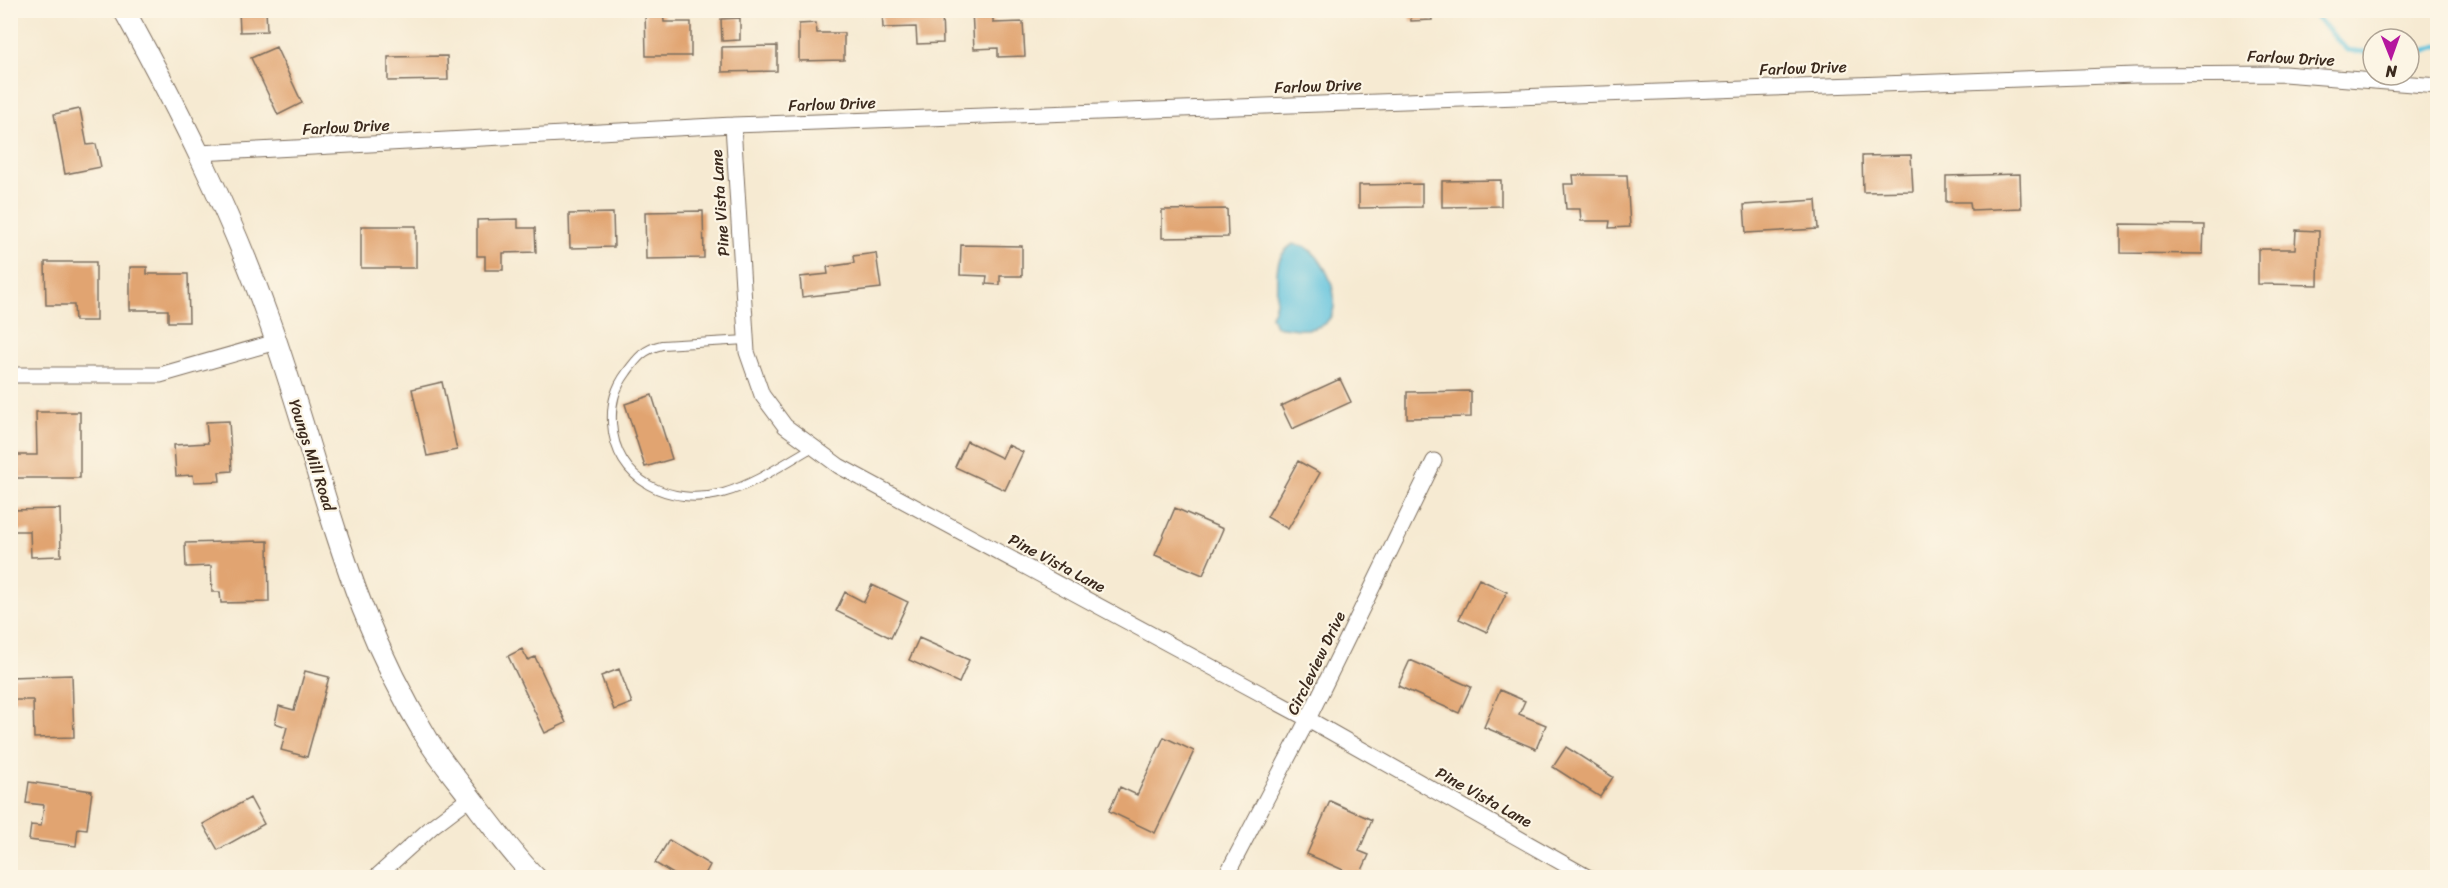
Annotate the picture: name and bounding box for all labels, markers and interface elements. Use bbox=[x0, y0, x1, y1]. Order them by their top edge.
north arrow bbox=[2361, 27, 2421, 87]
street label: Farlow Drive bbox=[2247, 41, 2335, 75]
street label: Farlow Drive bbox=[1759, 52, 1847, 84]
text: N bbox=[2385, 57, 2398, 86]
street label: Farlow Drive bbox=[1274, 70, 1362, 102]
street label: Farlow Drive bbox=[788, 88, 876, 120]
street label: Farlow Drive bbox=[302, 110, 390, 144]
street label: Pine Vista Lane bbox=[702, 148, 738, 257]
street label: Youngs Mill Road bbox=[280, 395, 344, 516]
street label: Pine Vista Lane bbox=[1003, 525, 1111, 601]
street label: Circleview Drive bbox=[1278, 606, 1354, 720]
street label: Pine Vista Lane bbox=[1430, 758, 1538, 836]

